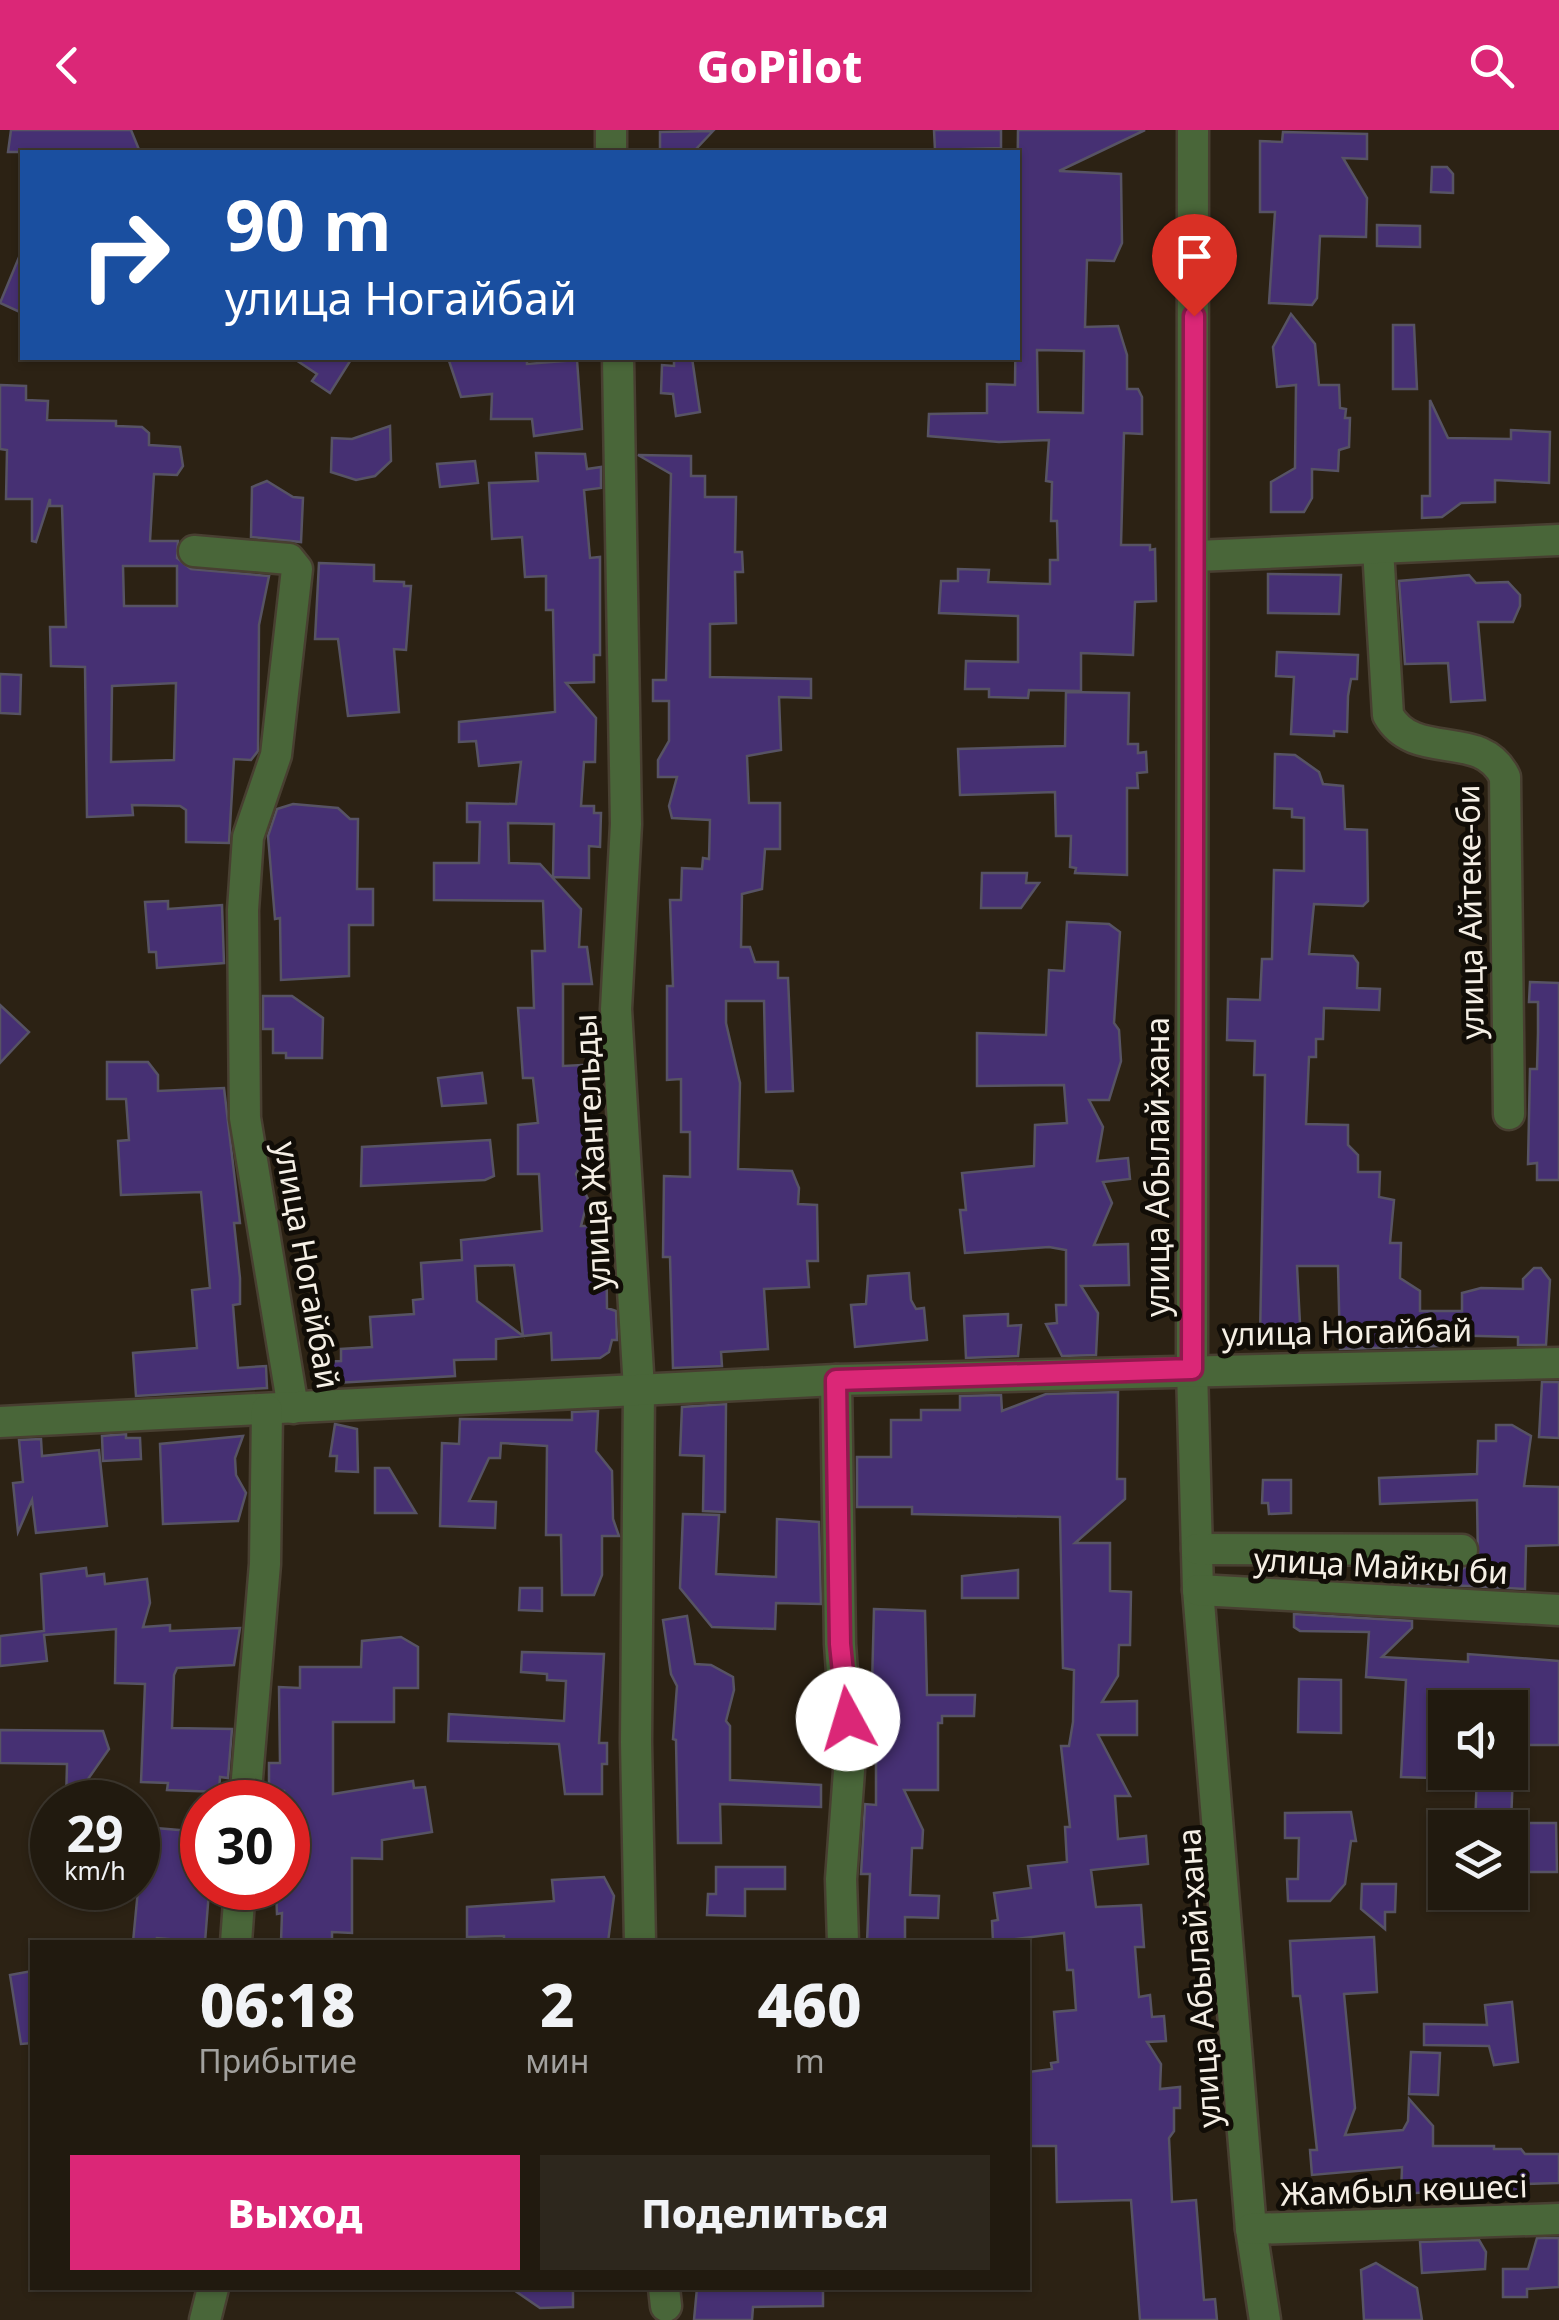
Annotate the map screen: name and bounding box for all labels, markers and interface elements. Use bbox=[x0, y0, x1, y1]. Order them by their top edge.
text: GoPilot bbox=[697, 35, 862, 96]
icon: back bbox=[40, 38, 95, 93]
icon: search bbox=[1464, 38, 1519, 93]
text: 90 m bbox=[225, 176, 392, 272]
icon: right bbox=[60, 190, 190, 320]
pin bbox=[1152, 214, 1237, 317]
icon: arrive bbox=[1167, 229, 1222, 284]
text: улица Ногайбай bbox=[225, 267, 577, 328]
street label: улица Айтеке-би bbox=[1445, 784, 1493, 1040]
street label: улица Жангельды bbox=[562, 1013, 620, 1291]
street label: улица Абылай-хана bbox=[1135, 1017, 1178, 1317]
street label: улица Ногайбай bbox=[265, 1138, 351, 1392]
street label: улица Ногайбай bbox=[1222, 1307, 1472, 1355]
street label: улица Майкы би bbox=[1253, 1537, 1509, 1593]
position arrow bbox=[796, 1667, 900, 1771]
map controls bbox=[1428, 1690, 1528, 1910]
button: sound bbox=[1428, 1690, 1528, 1790]
speed limit sign: 30 bbox=[180, 1780, 310, 1910]
text: 29 bbox=[66, 1799, 124, 1867]
button: layers bbox=[1428, 1810, 1528, 1910]
street label: улица Абылай-хана bbox=[1166, 1827, 1230, 2129]
text: km/h bbox=[64, 1853, 126, 1887]
text: 06:18 bbox=[200, 1963, 356, 2045]
text: 2 bbox=[540, 1963, 575, 2045]
text: 460 bbox=[758, 1963, 862, 2045]
text: Прибытие bbox=[198, 2039, 357, 2082]
text: мин bbox=[525, 2039, 589, 2082]
text: m bbox=[795, 2039, 825, 2082]
button: Выход bbox=[70, 2155, 520, 2270]
button: Поделиться bbox=[540, 2155, 990, 2270]
street label: Жамбыл көшесі bbox=[1280, 2163, 1528, 2215]

